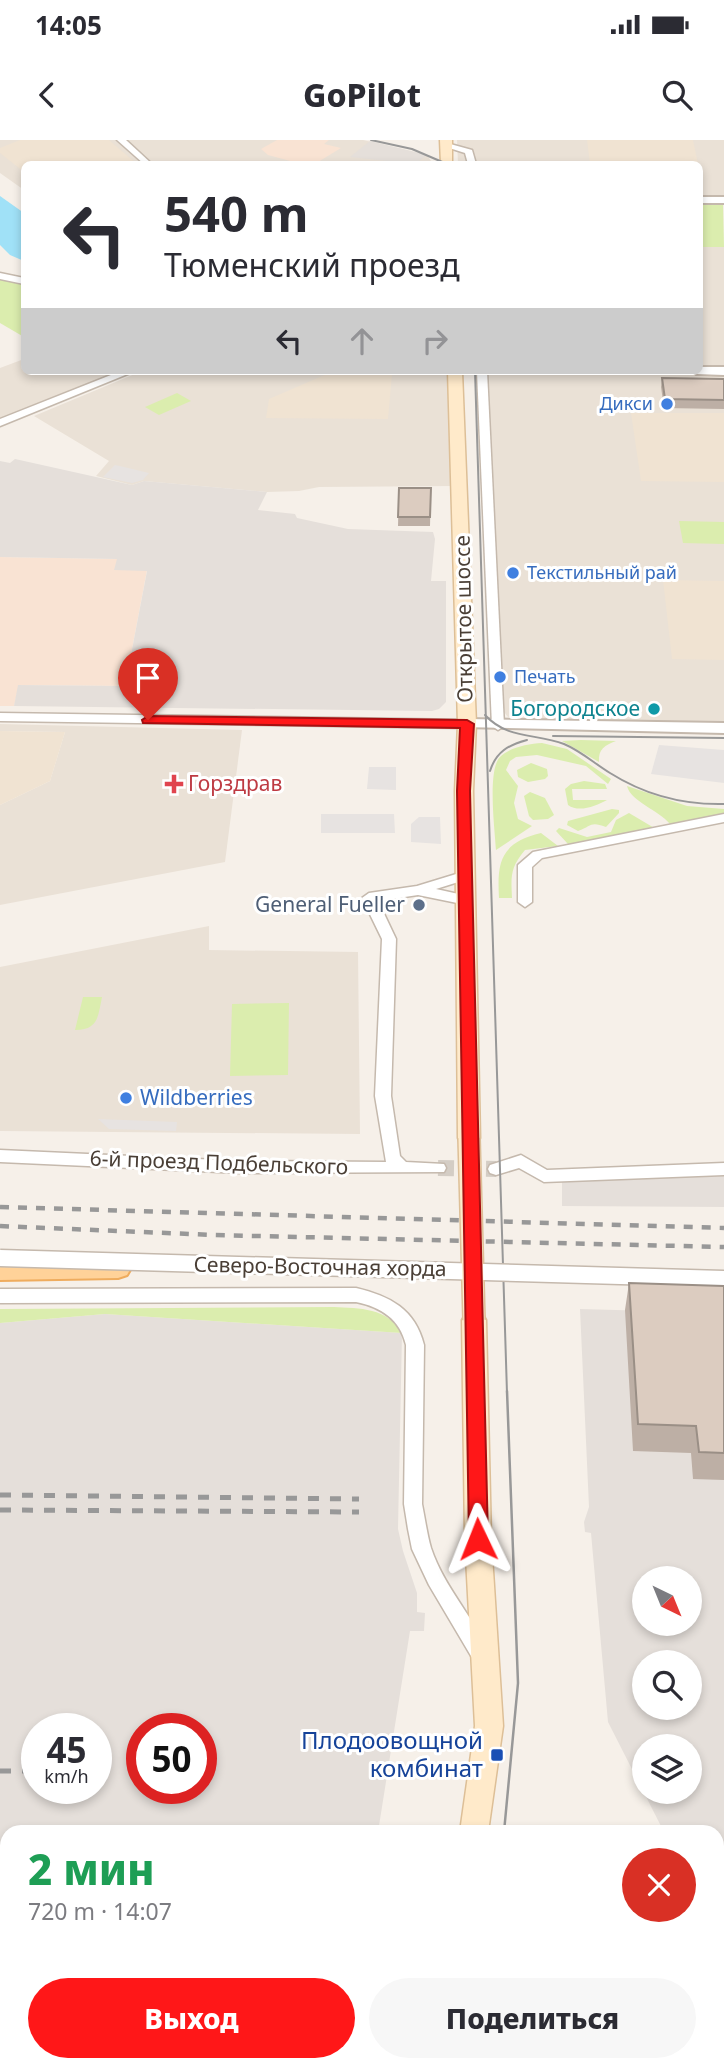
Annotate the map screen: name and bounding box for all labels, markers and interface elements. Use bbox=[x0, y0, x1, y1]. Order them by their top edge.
text: 14:05 bbox=[35, 7, 102, 43]
text: GoPilot bbox=[303, 73, 421, 116]
icon: back bbox=[28, 76, 66, 114]
icon: search bbox=[658, 76, 696, 114]
text: 540 m bbox=[164, 180, 309, 246]
icon: left bbox=[49, 189, 140, 280]
text: Тюменский проезд bbox=[164, 243, 460, 286]
icon: left bbox=[270, 322, 308, 360]
icon: ahead bbox=[343, 322, 381, 360]
icon: right bbox=[416, 322, 454, 360]
place label: Дикси bbox=[599, 391, 653, 415]
marker: Дикси bbox=[659, 396, 675, 412]
street label: Открытое шоссе bbox=[448, 535, 478, 703]
place label: Текстильный рай bbox=[527, 560, 677, 584]
marker: Текстильный рай bbox=[505, 565, 521, 581]
pin bbox=[118, 648, 178, 720]
icon: arrive bbox=[129, 659, 167, 697]
place label: Печать bbox=[514, 664, 576, 688]
marker: Печать bbox=[492, 669, 508, 685]
place label: Богородское bbox=[510, 694, 640, 722]
marker: Богородское bbox=[646, 701, 662, 717]
place label: Горздрав bbox=[188, 769, 282, 797]
marker: Горздрав bbox=[166, 776, 182, 792]
place label: General Fueller bbox=[255, 890, 405, 918]
marker: General Fueller bbox=[411, 897, 427, 913]
place label: Wildberries bbox=[140, 1083, 253, 1111]
marker: Wildberries bbox=[118, 1090, 134, 1106]
street label: 6-й проезд Подбельского bbox=[89, 1143, 349, 1181]
street label: Северо-Восточная хорда bbox=[193, 1250, 447, 1282]
position arrow bbox=[441, 1502, 515, 1576]
north arrow bbox=[632, 1566, 702, 1636]
map controls bbox=[632, 1566, 702, 1804]
button: search bbox=[632, 1650, 702, 1720]
speed limit sign: 50 bbox=[126, 1713, 217, 1804]
place label: Плодоовощной комбинат bbox=[301, 1723, 483, 1784]
text: 45 bbox=[46, 1726, 87, 1773]
button: layers bbox=[632, 1734, 702, 1804]
marker: Плодоовощной комбинат bbox=[489, 1747, 505, 1763]
text: km/h bbox=[44, 1764, 89, 1788]
text: 2 мин bbox=[28, 1840, 155, 1897]
button: close bbox=[622, 1848, 696, 1922]
text: 720 m · 14:07 bbox=[28, 1895, 172, 1927]
button: Выход bbox=[28, 1978, 355, 2058]
button: Поделиться bbox=[369, 1978, 696, 2058]

